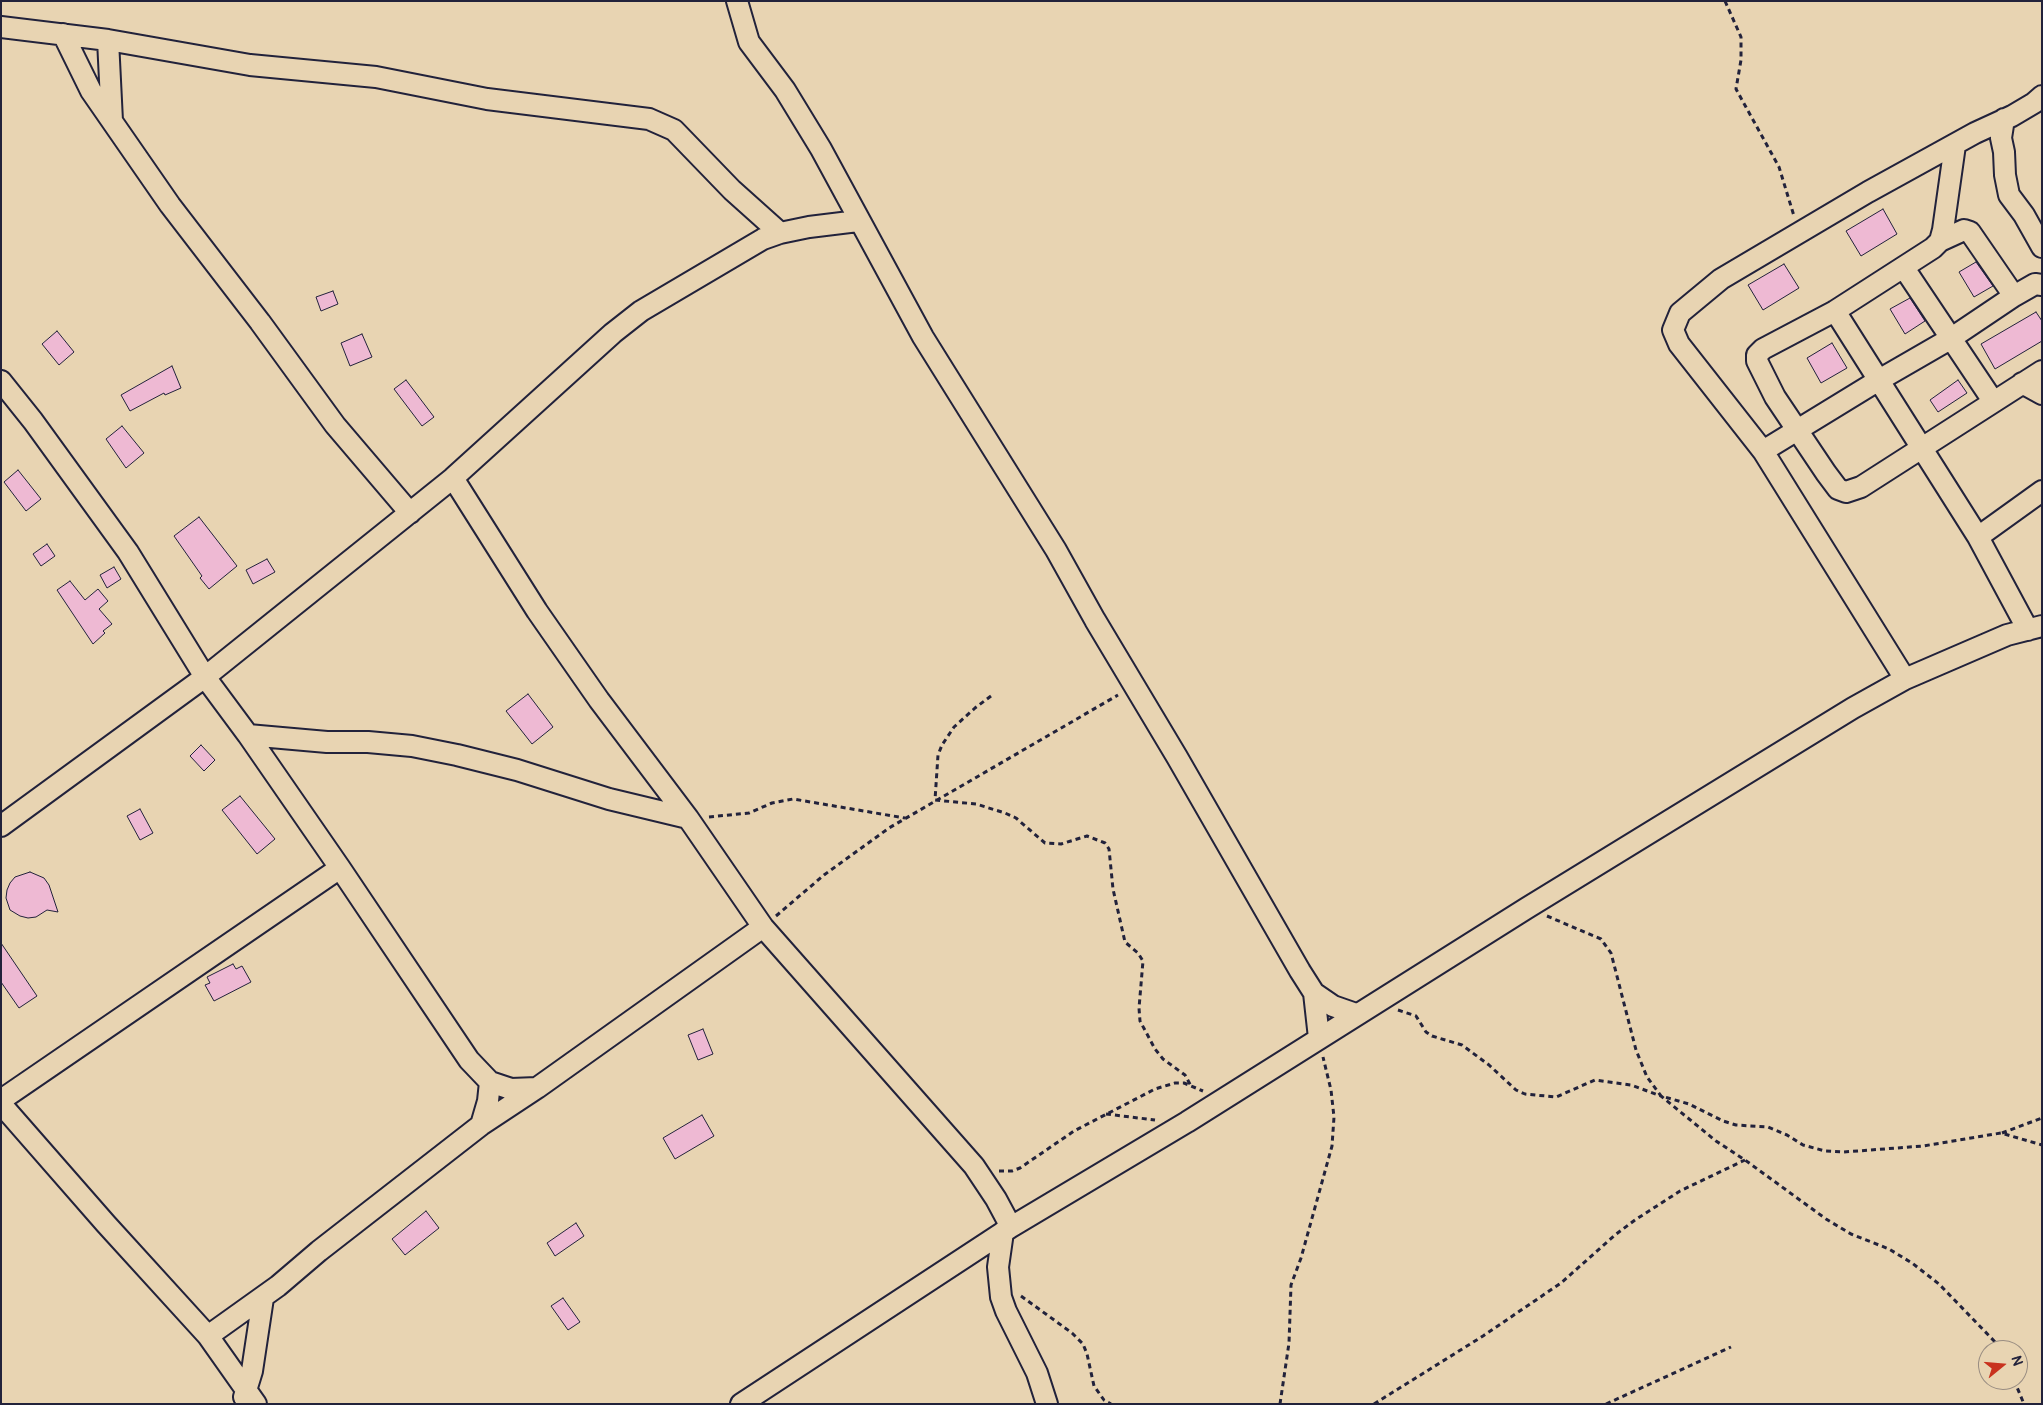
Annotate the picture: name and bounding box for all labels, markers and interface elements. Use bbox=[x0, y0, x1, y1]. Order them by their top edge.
north arrow bbox=[1978, 1340, 2028, 1390]
text: N bbox=[2007, 1354, 2026, 1368]

